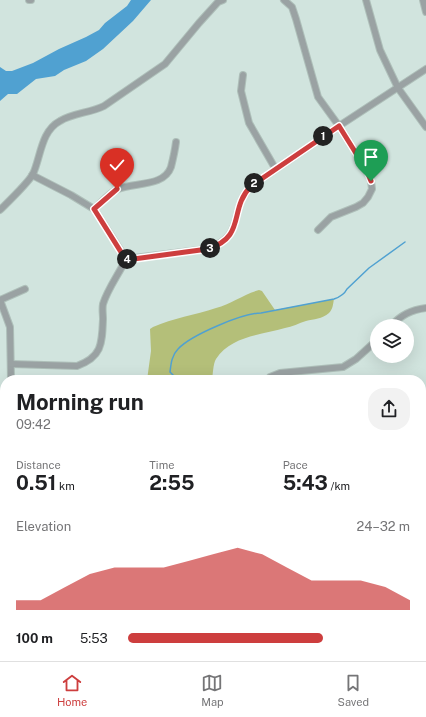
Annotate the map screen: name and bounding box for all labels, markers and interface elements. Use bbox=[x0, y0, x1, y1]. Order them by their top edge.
pin: 1 bbox=[313, 126, 333, 146]
text: 1 bbox=[321, 130, 325, 142]
pin bbox=[354, 140, 388, 181]
icon: arrive bbox=[360, 146, 382, 168]
pin bbox=[100, 148, 134, 189]
icon: check bbox=[106, 154, 128, 176]
pin: 2 bbox=[244, 173, 264, 193]
text: 2 bbox=[251, 177, 258, 189]
pin: 3 bbox=[200, 238, 220, 258]
text: 3 bbox=[206, 242, 214, 254]
pin: 4 bbox=[117, 249, 137, 269]
text: 4 bbox=[123, 253, 131, 265]
map controls bbox=[370, 319, 414, 363]
button: layers bbox=[370, 319, 414, 363]
button: share bbox=[368, 388, 410, 430]
text: Morning run bbox=[16, 389, 144, 415]
text: 09:42 bbox=[16, 417, 51, 432]
text: Distance bbox=[16, 459, 61, 471]
text: Time bbox=[149, 459, 174, 471]
text: Pace bbox=[283, 459, 308, 471]
text: 0.51 bbox=[16, 471, 56, 495]
text: 2:55 bbox=[149, 471, 194, 495]
text: 5:43 bbox=[283, 471, 328, 495]
text: km bbox=[56, 480, 75, 492]
text: /km bbox=[328, 480, 350, 492]
text: Elevation bbox=[16, 519, 71, 534]
text: 24–32 m bbox=[357, 519, 410, 534]
text: 100 m bbox=[16, 631, 53, 646]
text: 5:53 bbox=[80, 631, 108, 646]
tab: Home bbox=[57, 672, 87, 708]
tab: Map bbox=[201, 672, 224, 708]
tab: Saved bbox=[338, 672, 369, 708]

